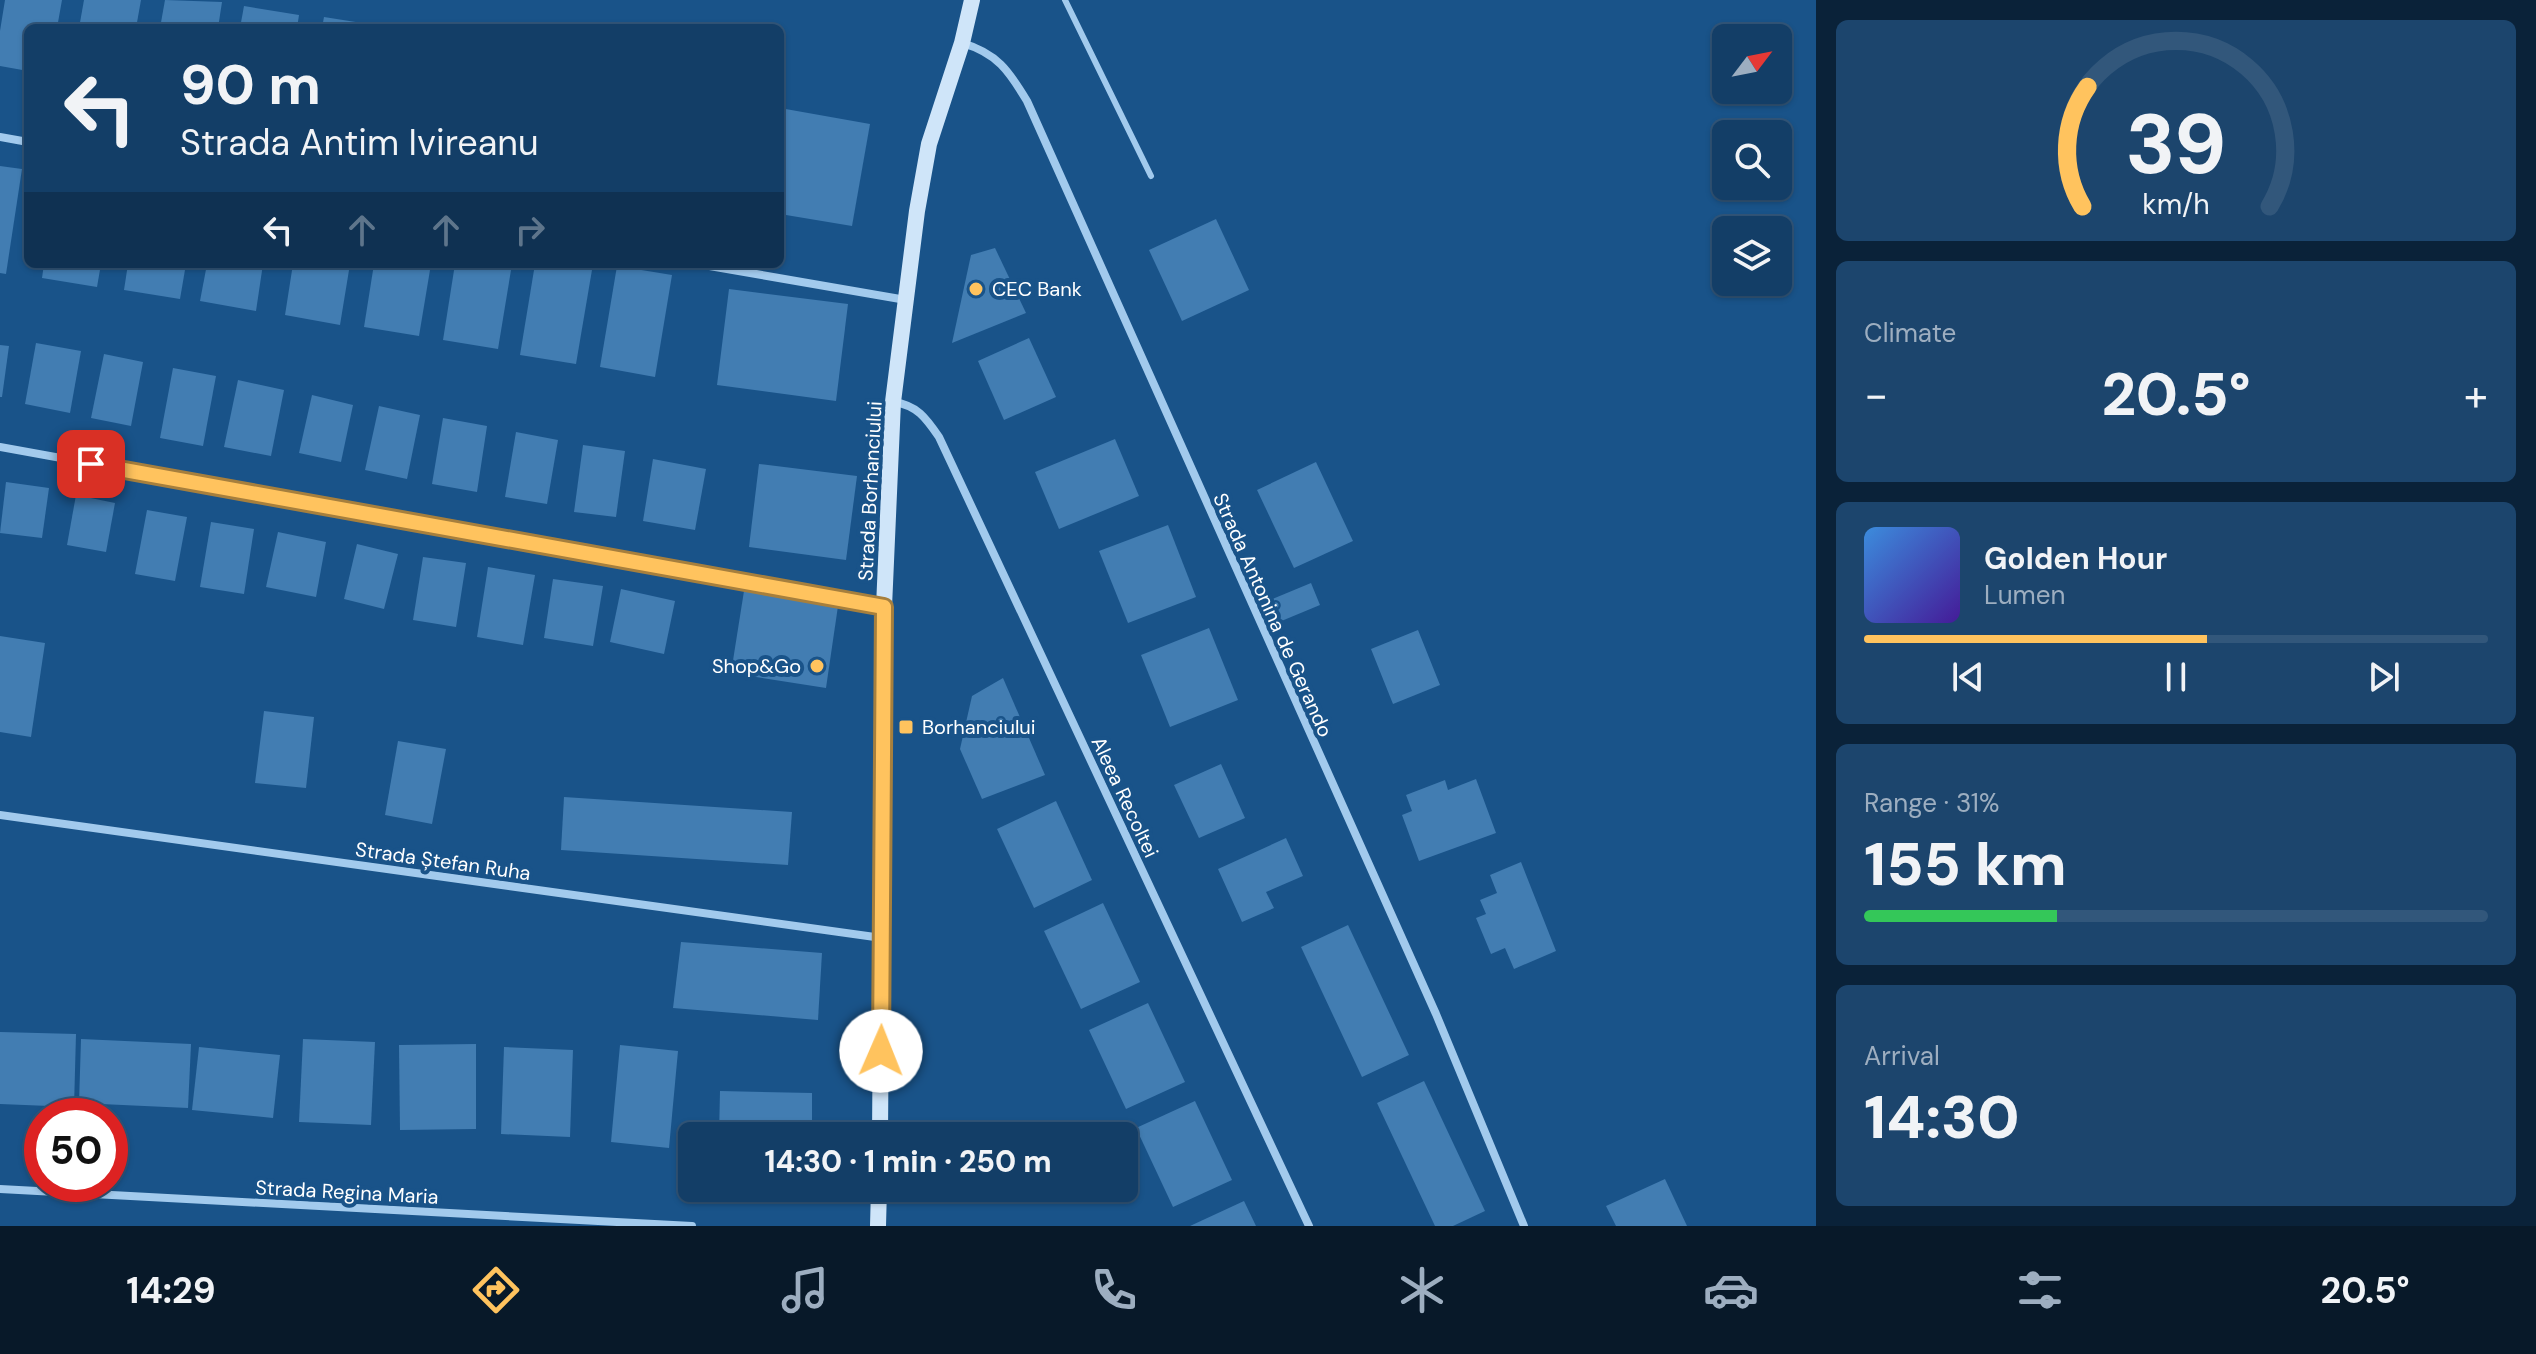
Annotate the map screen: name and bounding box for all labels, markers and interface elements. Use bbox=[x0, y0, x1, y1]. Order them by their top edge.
north arrow bbox=[1712, 24, 1792, 104]
map controls bbox=[1712, 24, 1792, 296]
text: 90 m bbox=[180, 48, 321, 121]
icon: left bbox=[48, 56, 152, 160]
text: 39 bbox=[2125, 89, 2227, 198]
text: Strada Antim Ivireanu bbox=[180, 119, 539, 166]
button: search bbox=[1712, 120, 1792, 200]
text: km/h bbox=[2142, 186, 2210, 223]
icon: left bbox=[256, 208, 300, 252]
icon: ahead bbox=[340, 208, 384, 252]
icon: ahead bbox=[424, 208, 468, 252]
icon: right bbox=[508, 208, 552, 252]
button: layers bbox=[1712, 216, 1792, 296]
place label: CEC Bank bbox=[992, 276, 1082, 302]
marker: CEC Bank bbox=[967, 280, 985, 298]
text: Climate bbox=[1864, 316, 1956, 350]
text: 20.5° bbox=[2101, 355, 2251, 434]
text: − bbox=[1864, 366, 1888, 424]
text: + bbox=[2464, 366, 2488, 424]
street label: Strada Borhanciului bbox=[852, 400, 888, 582]
pin bbox=[57, 430, 125, 498]
icon: arrive bbox=[69, 442, 113, 486]
street label: Strada Antonina de Gerando bbox=[1207, 489, 1339, 741]
text: Golden Hour bbox=[1984, 539, 2167, 578]
text: Lumen bbox=[1984, 578, 2065, 612]
place label: Shop&Go bbox=[712, 653, 801, 679]
icon: previous bbox=[1946, 655, 1990, 699]
icon: pause bbox=[2154, 655, 2198, 699]
icon: next bbox=[2362, 655, 2406, 699]
marker: Shop&Go bbox=[808, 657, 826, 675]
place label: Borhanciului bbox=[922, 714, 1036, 740]
marker: Borhanciului bbox=[897, 718, 915, 736]
street label: Aleea Recoltei bbox=[1086, 732, 1164, 862]
text: Range · 31% bbox=[1864, 786, 1999, 820]
text: 155 km bbox=[1864, 825, 2067, 904]
street label: Strada Ștefan Ruha bbox=[354, 836, 532, 886]
position arrow bbox=[839, 1009, 923, 1093]
text: Arrival bbox=[1864, 1039, 1940, 1073]
text: 14:30 bbox=[1864, 1078, 2020, 1157]
speed limit sign: 50 bbox=[24, 1098, 128, 1202]
text: 14:30 · 1 min · 250 m bbox=[764, 1142, 1052, 1181]
street label: Strada Regina Maria bbox=[255, 1174, 439, 1210]
icon: directions bbox=[468, 1262, 524, 1318]
icon: music bbox=[777, 1262, 833, 1318]
icon: phone bbox=[1086, 1262, 1142, 1318]
icon: climate bbox=[1394, 1262, 1450, 1318]
icon: car bbox=[1703, 1262, 1759, 1318]
icon: filters bbox=[2012, 1262, 2068, 1318]
text: 14:29 bbox=[126, 1267, 216, 1314]
text: 20.5° bbox=[2321, 1267, 2410, 1314]

